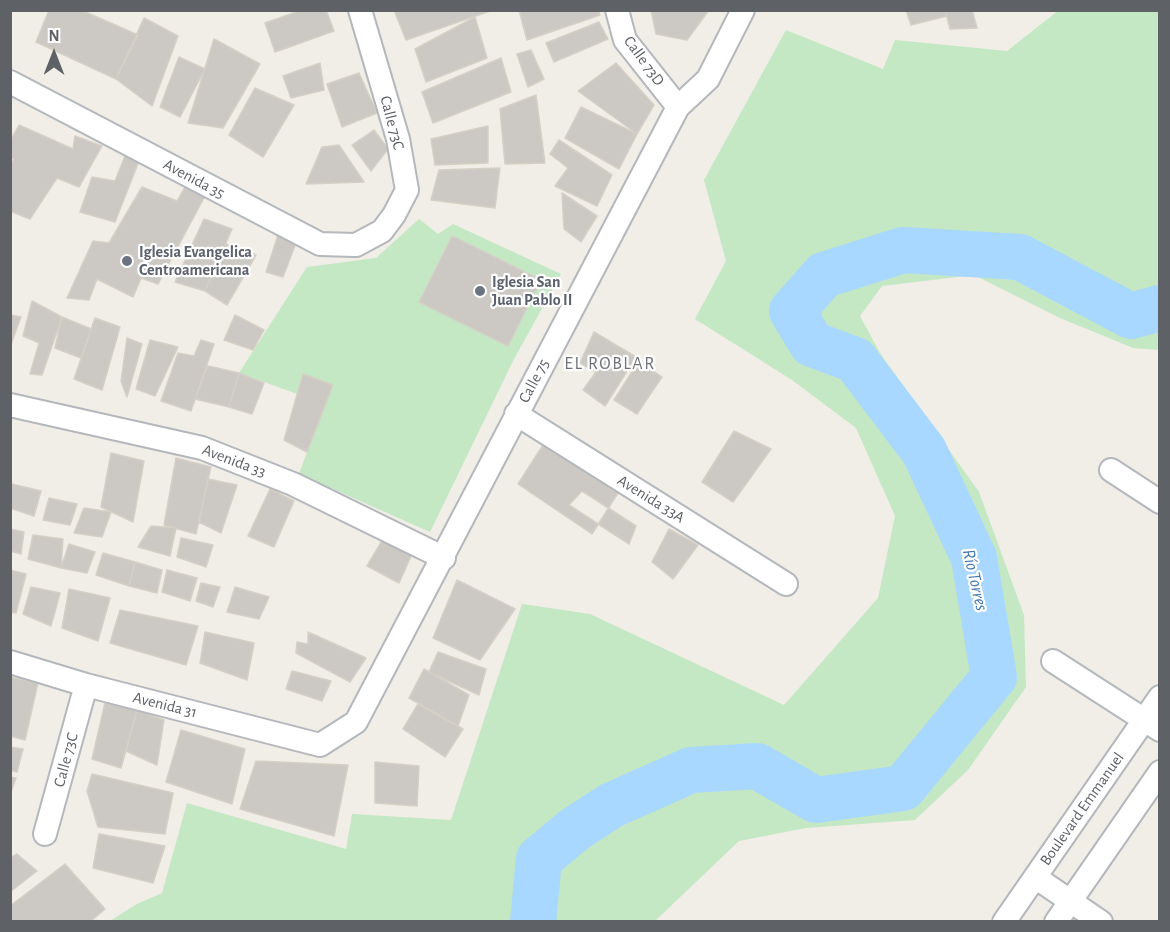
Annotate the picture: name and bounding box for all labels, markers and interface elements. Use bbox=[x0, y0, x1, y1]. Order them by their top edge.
north arrow bbox=[24, 24, 84, 84]
text: N bbox=[48, 28, 60, 44]
street label: Calle 73D bbox=[619, 32, 669, 90]
street label: Calle 73C bbox=[376, 94, 408, 152]
street label: Avenida 35 bbox=[160, 155, 228, 203]
place label: Iglesia Evangelica Centroamericana bbox=[139, 242, 252, 280]
marker: Iglesia Evangelica Centroamericana bbox=[120, 254, 134, 268]
place label: Iglesia San Juan Pablo II bbox=[492, 272, 573, 310]
marker: Iglesia San Juan Pablo II bbox=[473, 284, 487, 298]
district label: EL ROBLAR bbox=[564, 353, 656, 375]
street label: Calle 75 bbox=[514, 356, 554, 406]
street label: Avenida 33 bbox=[200, 440, 268, 482]
street label: Avenida 33A bbox=[614, 471, 688, 527]
water label: Río Torres bbox=[957, 547, 993, 613]
street label: Avenida 31 bbox=[131, 688, 199, 722]
street label: Calle 73C bbox=[50, 731, 82, 789]
street label: Boulevard Emmanuel bbox=[1036, 749, 1128, 869]

